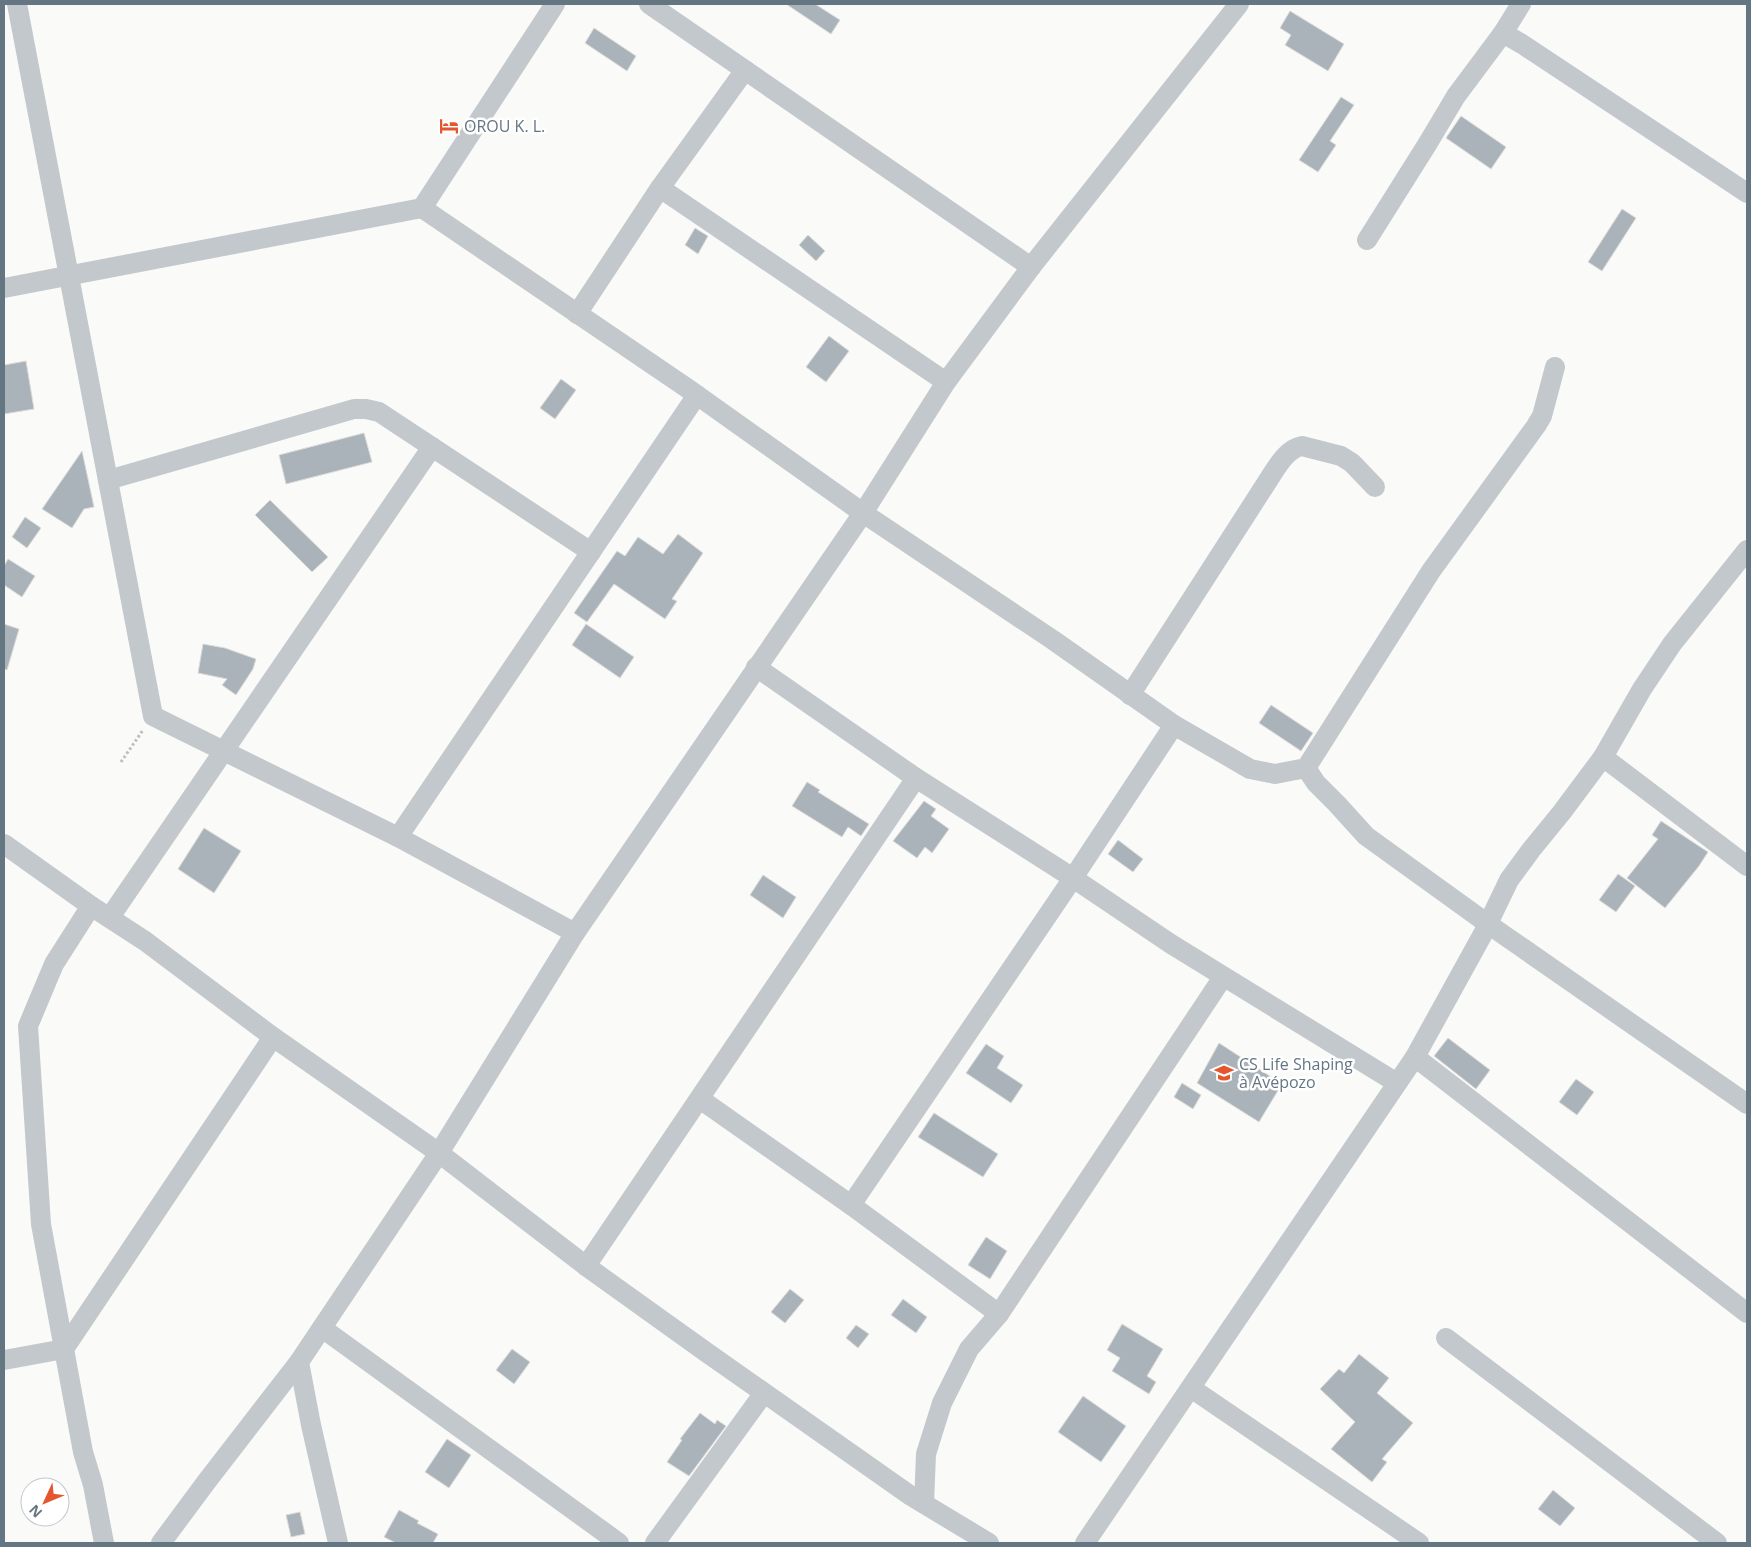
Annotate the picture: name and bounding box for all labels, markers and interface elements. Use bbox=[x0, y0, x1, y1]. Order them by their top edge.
hotel icon: OROU K. L. bbox=[438, 115, 460, 137]
place label: OROU K. L. bbox=[464, 115, 545, 137]
place label: CS Life Shaping à Avépozo bbox=[1239, 1053, 1353, 1093]
school or university icon: CS Life Shaping à Avépozo bbox=[1213, 1062, 1235, 1084]
north arrow bbox=[20, 1477, 70, 1527]
text: N bbox=[24, 1501, 46, 1522]

